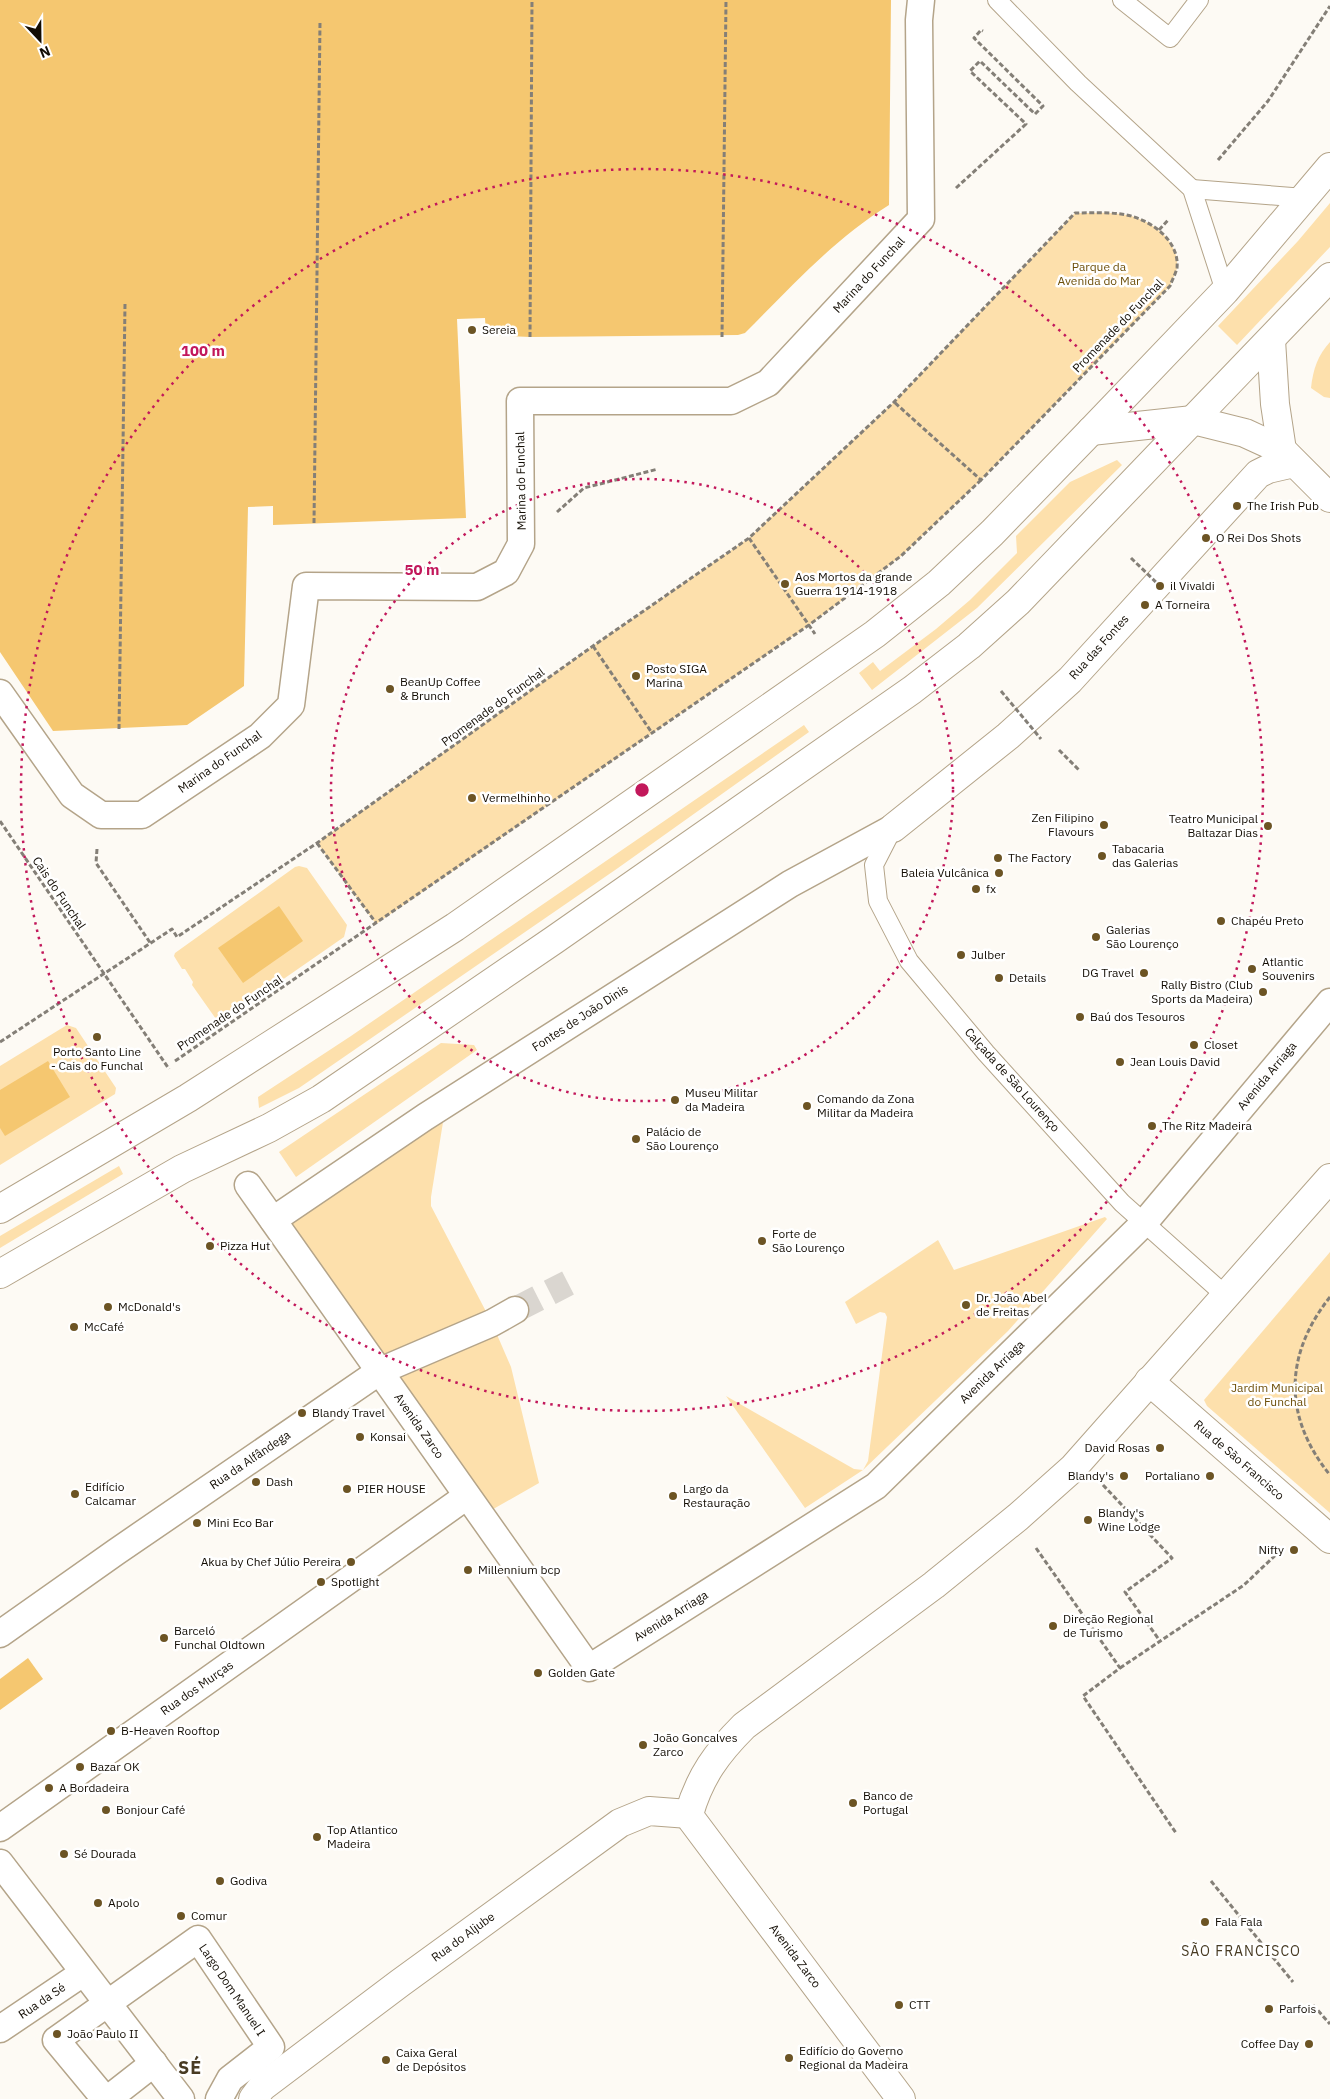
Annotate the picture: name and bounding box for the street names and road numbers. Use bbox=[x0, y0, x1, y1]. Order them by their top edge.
street label: Marina do Funchal bbox=[829, 233, 908, 316]
street label: Promenade do Funchal bbox=[1069, 276, 1166, 375]
street label: Marina do Funchal bbox=[512, 432, 529, 530]
street label: Rua das Fontes bbox=[1066, 611, 1132, 682]
street label: Promenade do Funchal bbox=[438, 664, 547, 749]
street label: Marina do Funchal bbox=[175, 727, 264, 796]
street label: Cais do Funchal bbox=[30, 853, 89, 932]
street label: Promenade do Funchal bbox=[174, 972, 285, 1053]
street label: Fontes de João Dinis bbox=[529, 981, 631, 1054]
street label: Calçada de São Lourenço bbox=[962, 1025, 1063, 1135]
street label: Avenida Arriaga bbox=[1234, 1038, 1300, 1113]
street label: Avenida Arriaga bbox=[956, 1336, 1028, 1406]
street label: Avenida Zarco bbox=[391, 1390, 448, 1461]
street label: Rua de São Francisco bbox=[1191, 1416, 1288, 1503]
street label: Rua da Alfândega bbox=[206, 1427, 293, 1492]
street label: Avenida Arriaga bbox=[631, 1587, 711, 1644]
street label: Rua dos Murças bbox=[157, 1657, 236, 1718]
street label: Rua do Aljube bbox=[428, 1908, 498, 1965]
street label: Avenida Zarco bbox=[766, 1921, 825, 1991]
street label: Largo Dom Manuel I bbox=[196, 1941, 269, 2039]
street label: Rua da Sé bbox=[15, 1979, 68, 2022]

